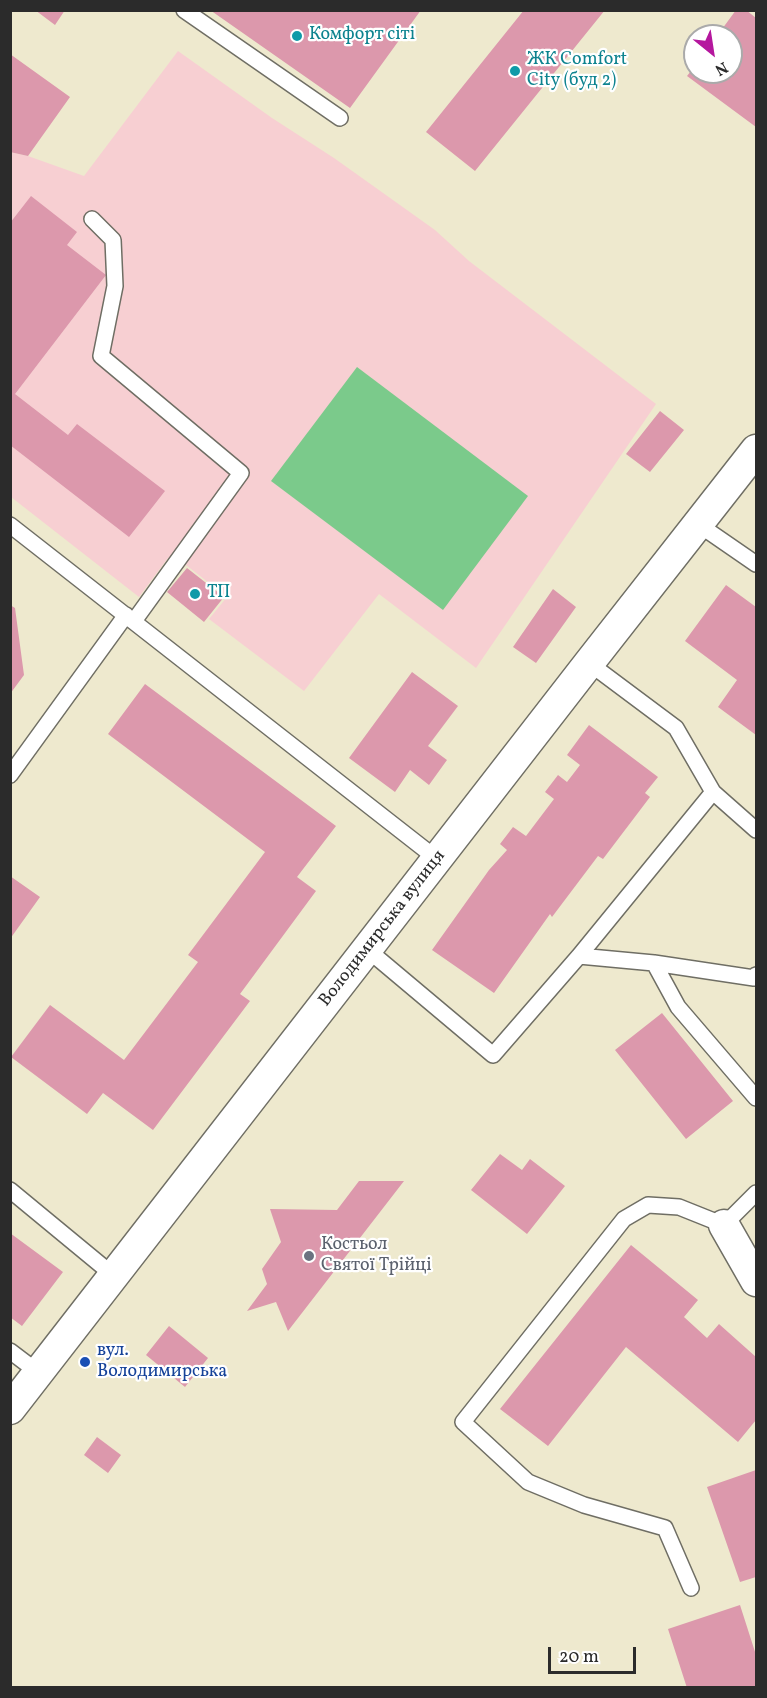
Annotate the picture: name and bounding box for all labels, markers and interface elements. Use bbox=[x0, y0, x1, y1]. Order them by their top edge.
north arrow bbox=[683, 24, 743, 84]
place label: Комфорт сіті bbox=[309, 25, 415, 47]
marker: Комфорт сіті bbox=[290, 29, 304, 43]
place label: ЖК Comfort City (буд 2) bbox=[527, 50, 627, 92]
text: N bbox=[710, 55, 732, 80]
marker: ЖК Comfort City (буд 2) bbox=[508, 64, 522, 78]
place label: ТП bbox=[207, 583, 230, 605]
marker: ТП bbox=[188, 587, 202, 601]
street label: Володимирська вулиця bbox=[315, 846, 451, 1012]
place label: Костьол Святої Трійці bbox=[321, 1235, 432, 1278]
marker: Костьол Святої Трійці bbox=[302, 1249, 316, 1263]
place label: вул. Володимирська bbox=[97, 1341, 227, 1384]
marker: вул. Володимирська bbox=[78, 1355, 92, 1369]
scale bar bbox=[551, 1635, 640, 1673]
text: 20 m bbox=[559, 1645, 599, 1670]

